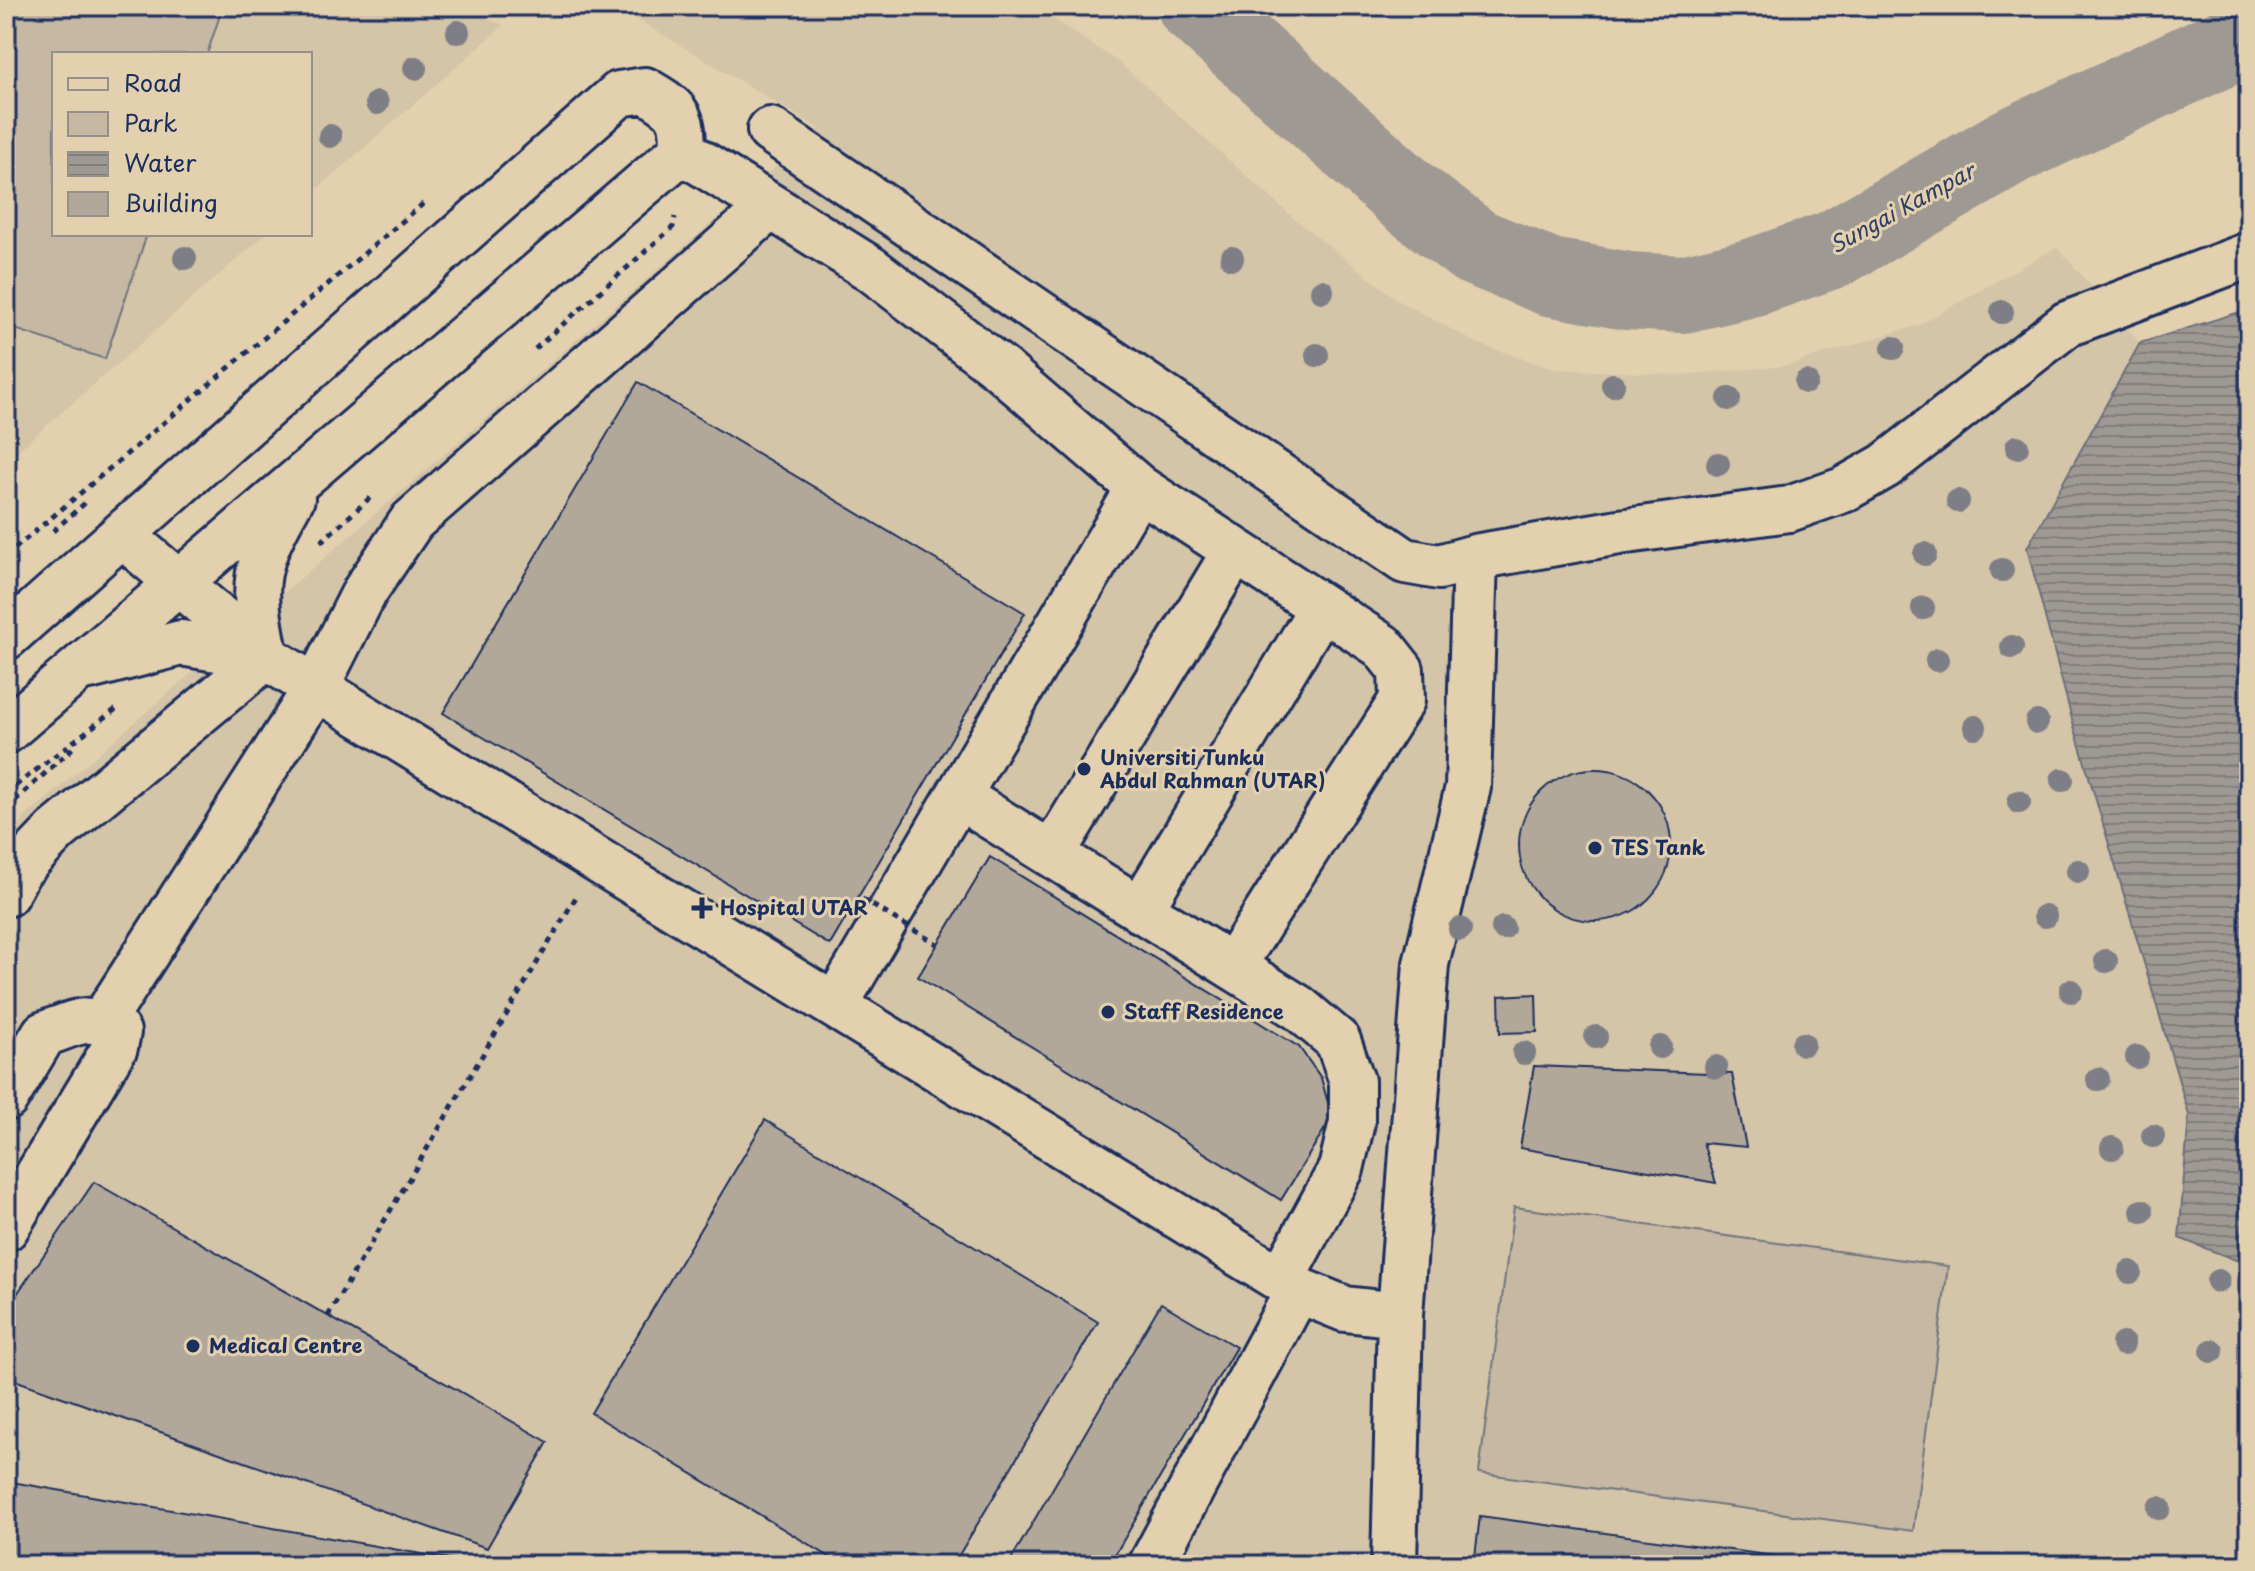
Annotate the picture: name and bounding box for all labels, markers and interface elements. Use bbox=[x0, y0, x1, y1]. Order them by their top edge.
legend bbox=[52, 52, 312, 236]
text: Road bbox=[124, 64, 182, 100]
text: Park bbox=[124, 104, 178, 140]
text: Water bbox=[124, 144, 197, 180]
water label: Sungai Kampar bbox=[1823, 152, 1982, 260]
text: Building bbox=[124, 184, 218, 220]
place label: Universiti Tunku Abdul Rahman (UTAR) bbox=[1099, 742, 1325, 795]
marker: Universiti Tunku Abdul Rahman (UTAR) bbox=[1075, 760, 1093, 778]
place label: TES Tank bbox=[1611, 832, 1706, 862]
marker: TES Tank bbox=[1586, 839, 1604, 857]
place label: Hospital UTAR bbox=[720, 892, 868, 922]
marker: Hospital UTAR bbox=[691, 897, 713, 919]
place label: Staff Residence bbox=[1124, 996, 1284, 1026]
marker: Staff Residence bbox=[1099, 1003, 1117, 1021]
place label: Medical Centre bbox=[209, 1330, 363, 1360]
marker: Medical Centre bbox=[184, 1337, 202, 1355]

